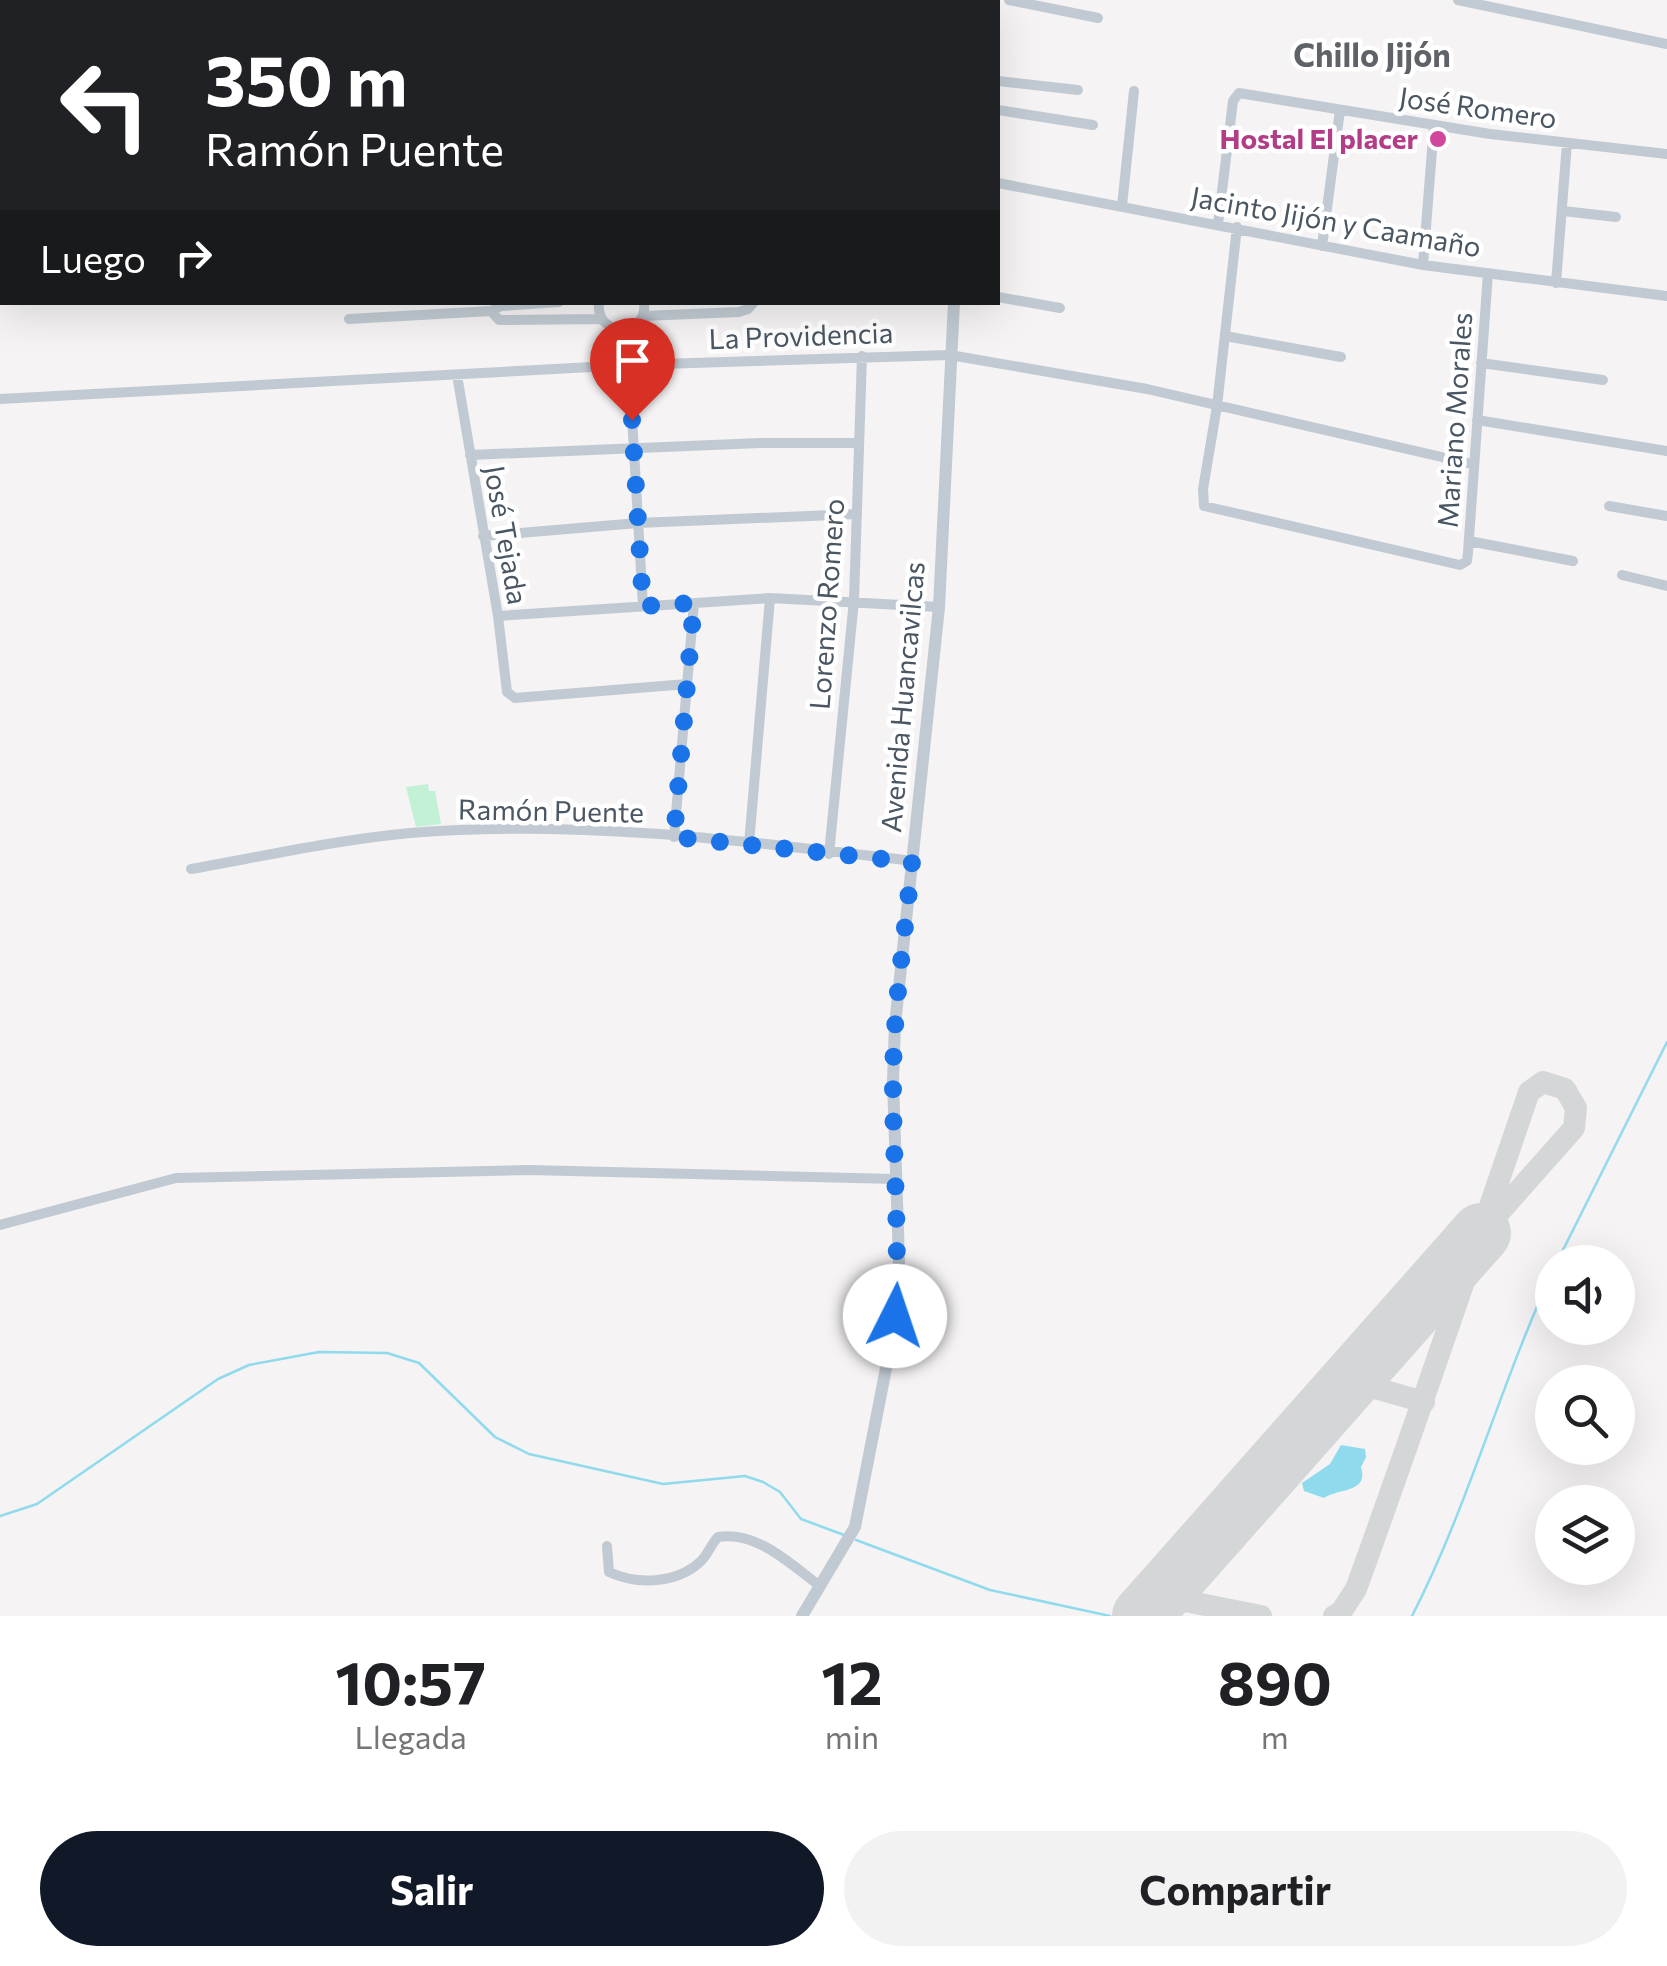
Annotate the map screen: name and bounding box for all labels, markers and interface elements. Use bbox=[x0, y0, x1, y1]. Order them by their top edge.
district label: Chillo Jijón bbox=[1293, 34, 1451, 74]
text: 350 m bbox=[205, 35, 408, 120]
icon: left bbox=[40, 40, 170, 170]
street label: José Romero bbox=[1397, 79, 1559, 135]
text: Ramón Puente bbox=[205, 120, 504, 175]
place label: Hostal El placer bbox=[1220, 121, 1418, 155]
marker: Hostal El placer bbox=[1427, 128, 1449, 150]
street label: Jacinto Jijón y Caamaño bbox=[1188, 179, 1484, 263]
icon: right bbox=[166, 230, 221, 285]
text: Luego bbox=[40, 234, 146, 281]
street label: Mariano Morales bbox=[1430, 311, 1478, 529]
street label: La Providencia bbox=[708, 315, 894, 355]
pin bbox=[590, 318, 675, 421]
icon: arrive bbox=[605, 333, 660, 388]
street label: José Tejada bbox=[478, 463, 536, 607]
street label: Lorenzo Romero bbox=[802, 497, 850, 711]
street label: Avenida Huancavilcas bbox=[873, 560, 931, 834]
street label: Ramón Puente bbox=[458, 791, 644, 829]
map controls bbox=[1535, 1245, 1635, 1585]
button: sound bbox=[1535, 1245, 1635, 1345]
position arrow bbox=[843, 1264, 947, 1368]
button: search bbox=[1535, 1365, 1635, 1465]
button: layers bbox=[1535, 1485, 1635, 1585]
text: 10:57 bbox=[335, 1644, 486, 1717]
text: 12 bbox=[821, 1644, 883, 1717]
text: 890 bbox=[1218, 1644, 1332, 1717]
text: Llegada bbox=[354, 1716, 467, 1756]
text: min bbox=[825, 1716, 879, 1756]
text: m bbox=[1261, 1716, 1289, 1756]
button: Salir bbox=[40, 1831, 824, 1946]
button: Compartir bbox=[844, 1831, 1627, 1946]

